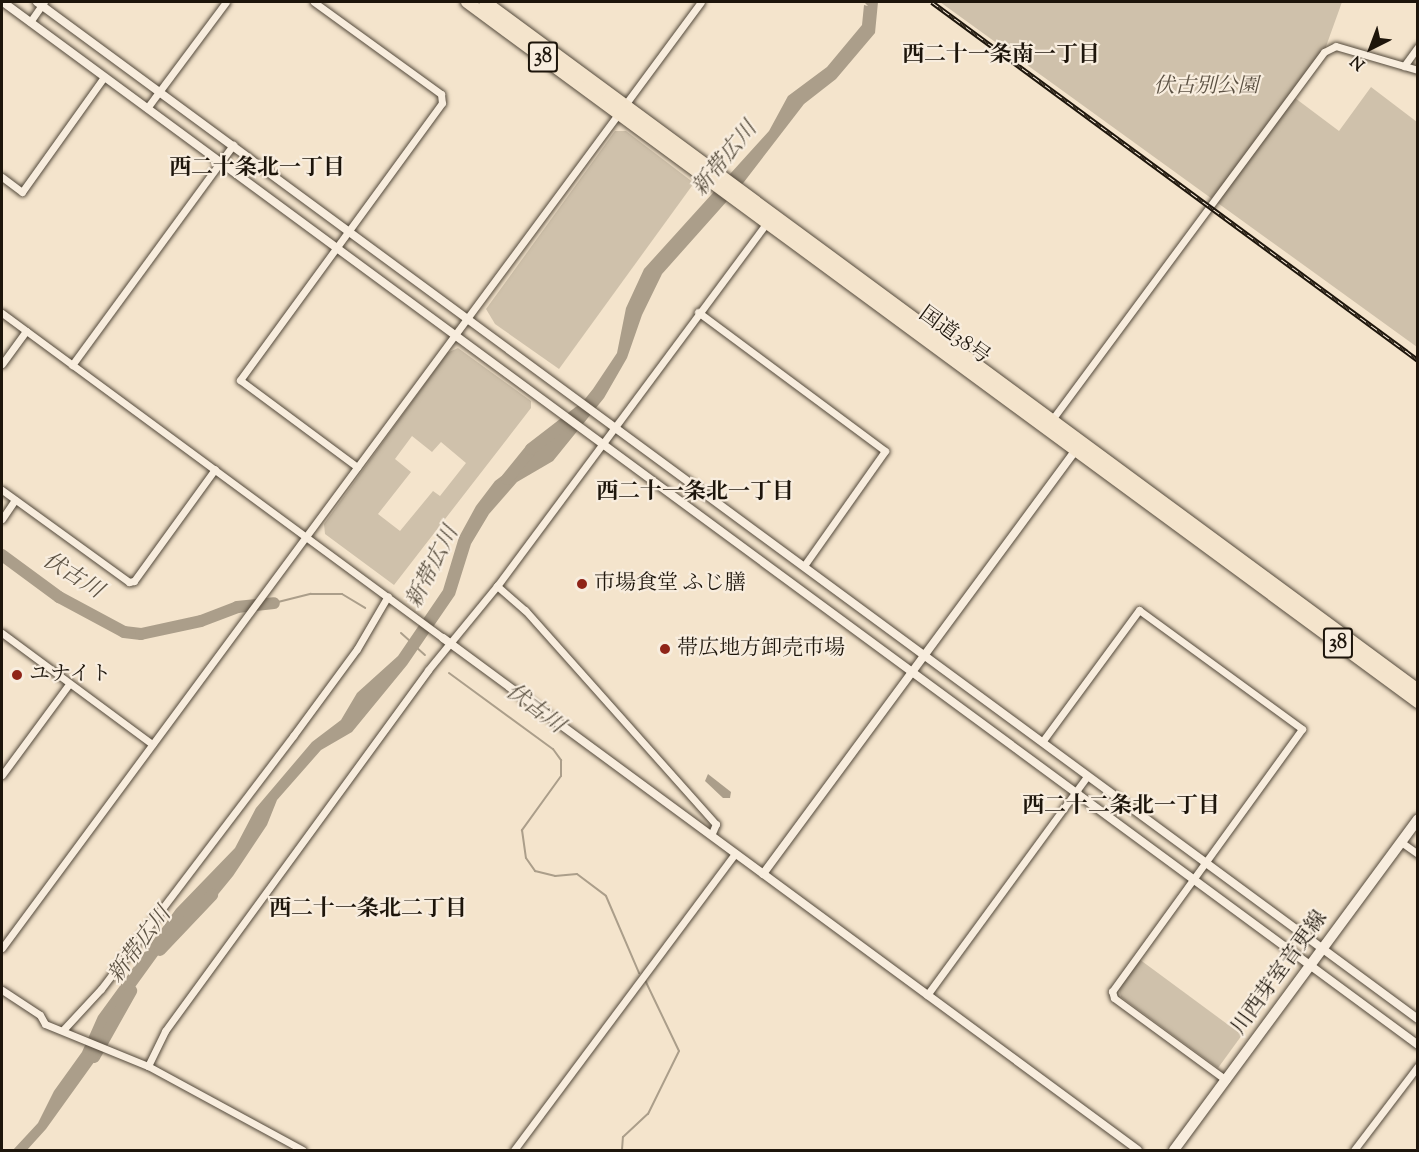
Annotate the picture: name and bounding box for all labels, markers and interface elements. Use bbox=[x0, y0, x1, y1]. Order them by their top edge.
north arrow bbox=[1341, 18, 1401, 78]
road number: 38 bbox=[526, 40, 560, 74]
district label: 西二十一条南一丁目 bbox=[902, 44, 1100, 70]
text: N bbox=[1346, 49, 1371, 75]
park label: 伏古別公園 bbox=[1154, 74, 1258, 100]
water label: 新帯広川 bbox=[688, 117, 764, 203]
district label: 西二十条北一丁目 bbox=[169, 157, 345, 183]
street label: 国道38号 bbox=[913, 302, 995, 370]
district label: 西二十一条北一丁目 bbox=[596, 481, 794, 507]
water label: 新帯広川 bbox=[402, 523, 466, 613]
water label: 伏古川 bbox=[37, 548, 107, 606]
place label: 市場食堂 ふじ膳 bbox=[594, 571, 745, 597]
marker: 市場食堂 ふじ膳 bbox=[575, 577, 589, 591]
road number: 38 bbox=[1322, 626, 1354, 660]
place label: 帯広地方卸売市場 bbox=[677, 636, 845, 662]
marker: 帯広地方卸売市場 bbox=[658, 642, 672, 656]
place label: ユナイト bbox=[29, 662, 113, 688]
marker: ユナイト bbox=[10, 668, 24, 682]
water label: 伏古川 bbox=[500, 680, 568, 740]
district label: 西二十二条北一丁目 bbox=[1022, 795, 1220, 821]
district label: 西二十一条北二丁目 bbox=[269, 898, 467, 924]
water label: 新帯広川 bbox=[104, 903, 178, 989]
street label: 川西芽室音更線 bbox=[1227, 906, 1333, 1040]

